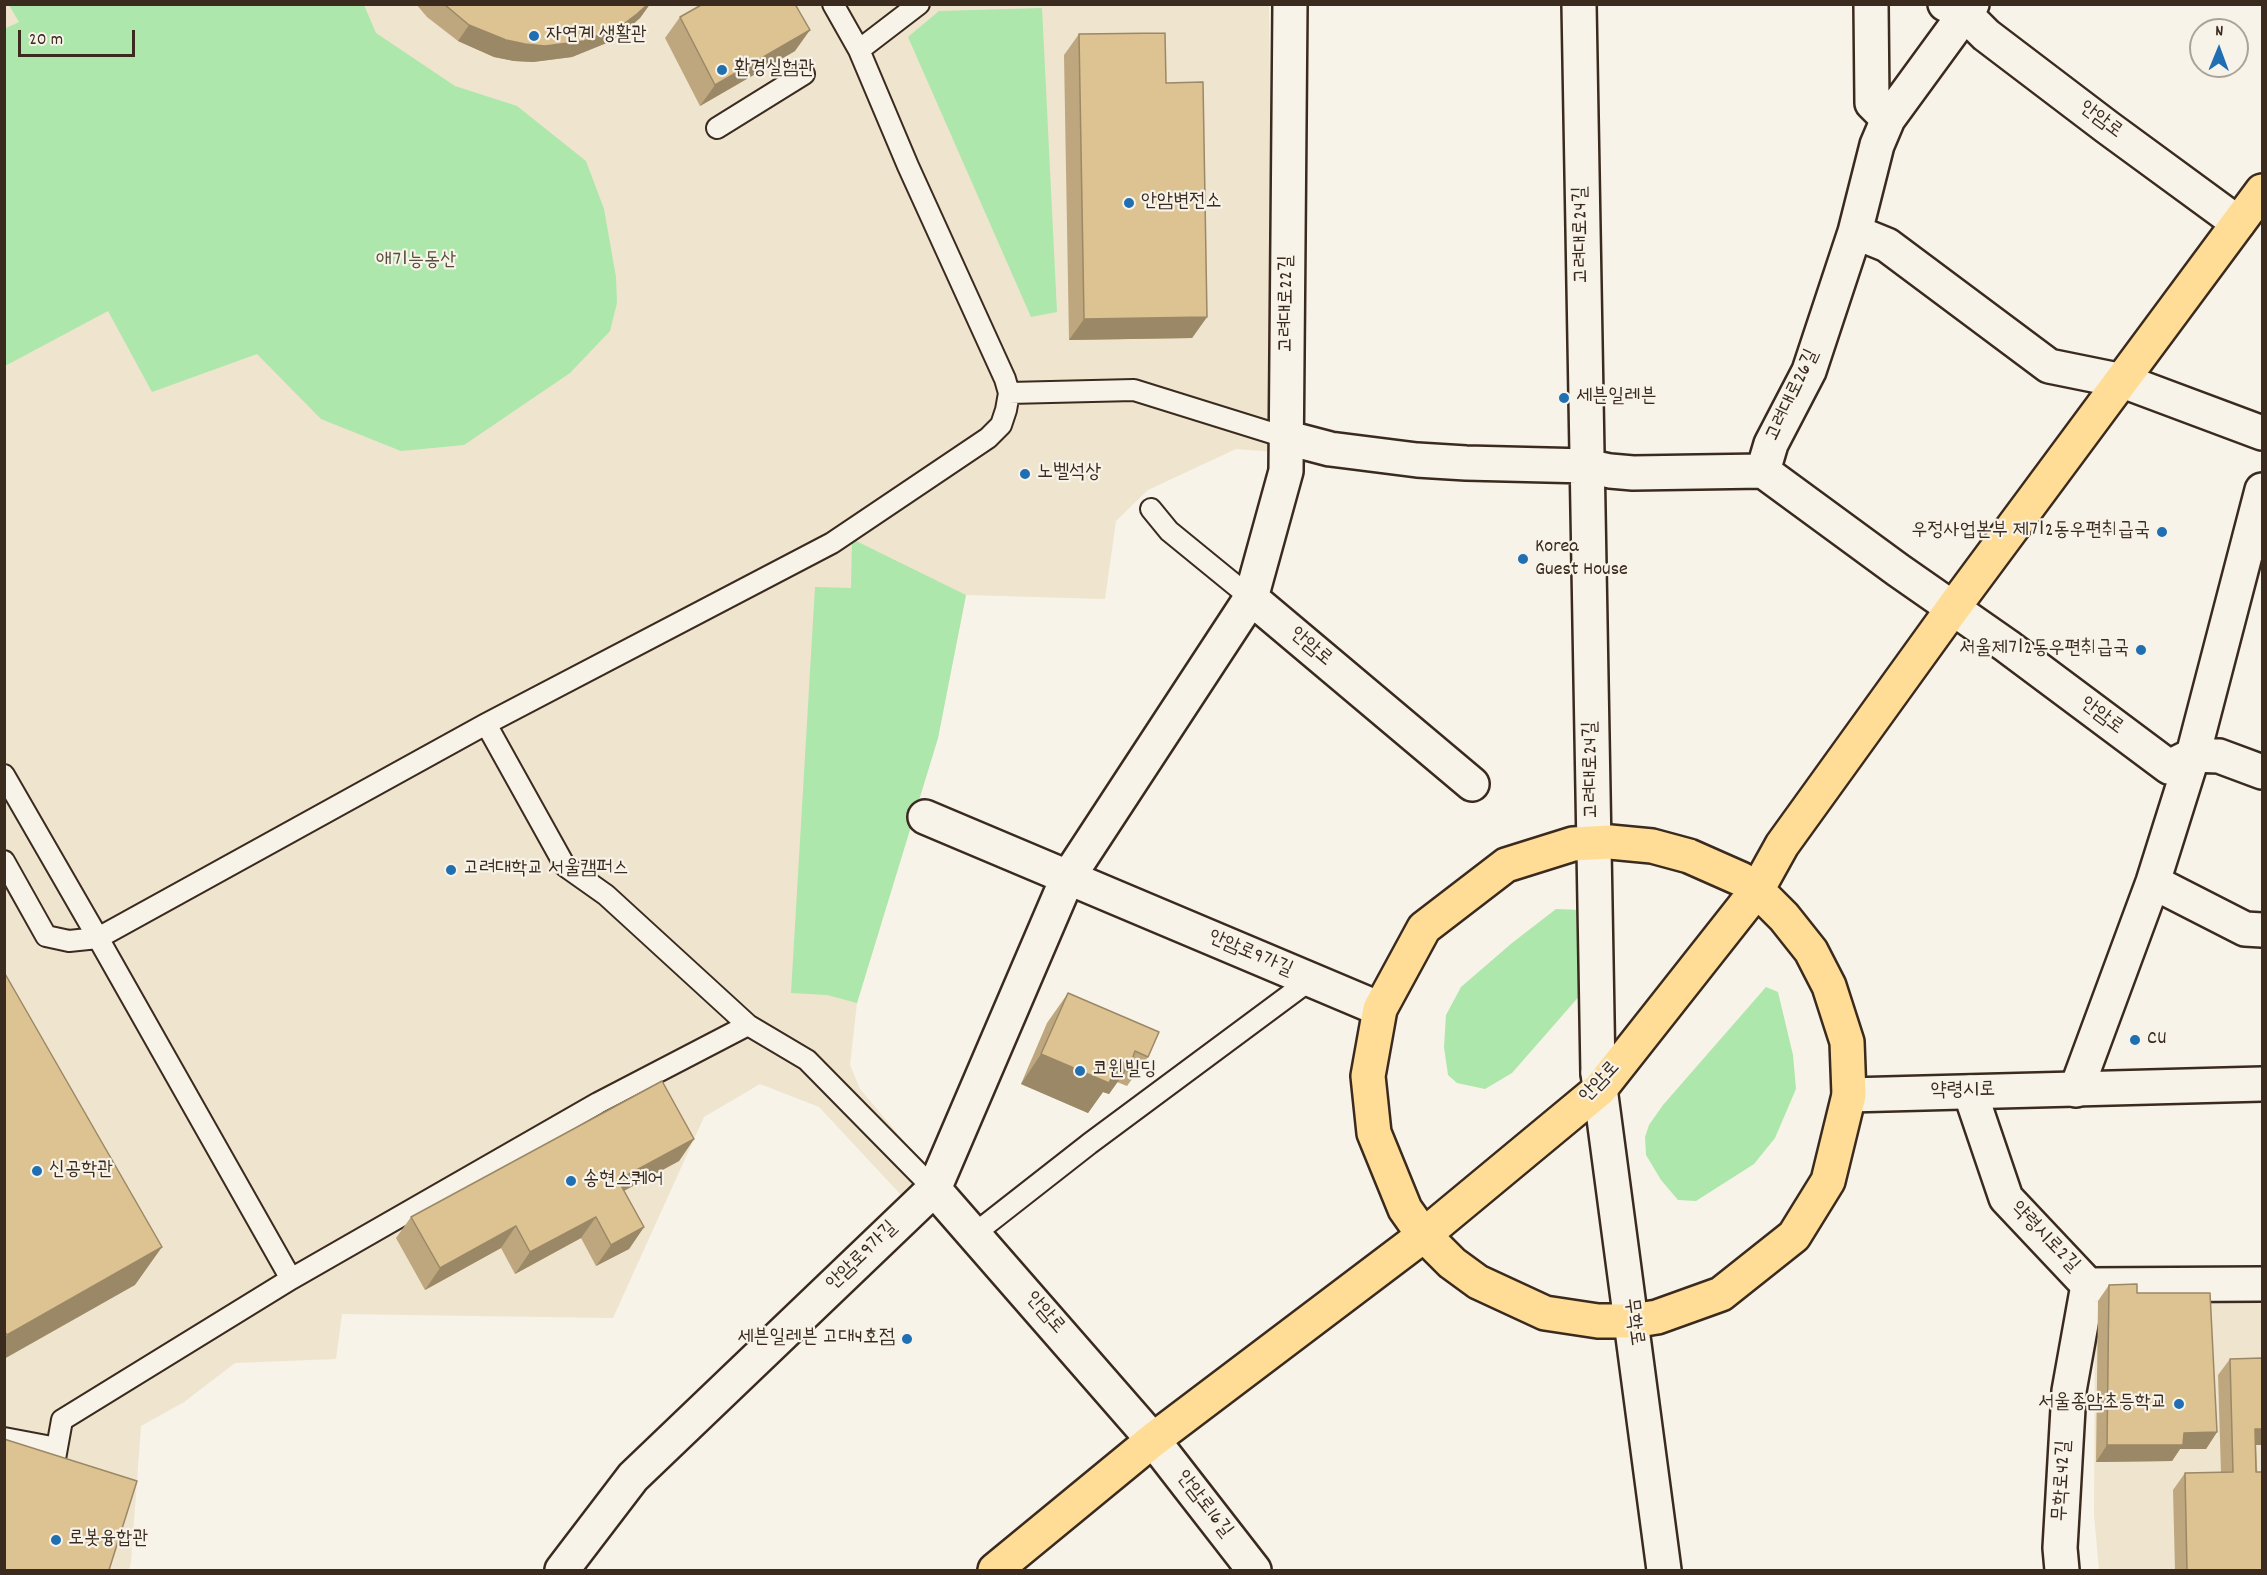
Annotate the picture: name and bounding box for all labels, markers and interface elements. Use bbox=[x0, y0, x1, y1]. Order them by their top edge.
scale bar bbox=[21, 18, 138, 56]
north arrow bbox=[2189, 18, 2249, 78]
text: N bbox=[2215, 20, 2223, 43]
place label: 자연계 생활관 bbox=[546, 24, 647, 48]
text: 20 m bbox=[29, 28, 63, 53]
marker: 자연계 생활관 bbox=[527, 29, 541, 43]
place label: 환경실험관 bbox=[734, 58, 814, 82]
marker: 환경실험관 bbox=[715, 63, 729, 77]
street label: 안암로 bbox=[2073, 97, 2127, 145]
street label: 고려대로24길 bbox=[1570, 186, 1596, 284]
place label: 안암변전소 bbox=[1141, 191, 1221, 215]
marker: 안암변전소 bbox=[1122, 196, 1136, 210]
park label: 애기능동산 bbox=[376, 250, 456, 274]
street label: 고려대로22길 bbox=[1276, 255, 1300, 353]
street label: 고려대로26길 bbox=[1762, 346, 1826, 446]
place label: 세븐일레븐 bbox=[1576, 386, 1656, 410]
marker: 세븐일레븐 bbox=[1557, 391, 1571, 405]
place label: 노벨석상 bbox=[1037, 462, 1101, 486]
marker: 노벨석상 bbox=[1018, 467, 1032, 481]
place label: 우정사업본부 제기2동우편취급국 bbox=[1911, 520, 2150, 544]
marker: 우정사업본부 제기2동우편취급국 bbox=[2155, 525, 2169, 539]
place label: Korea Guest House bbox=[1535, 536, 1628, 583]
marker: Korea Guest House bbox=[1516, 552, 1530, 566]
street label: 안암로 bbox=[1284, 623, 1336, 673]
place label: 서울제기2동우편취급국 bbox=[1959, 638, 2129, 662]
marker: 서울제기2동우편취급국 bbox=[2134, 643, 2148, 657]
street label: 안암로 bbox=[2074, 693, 2128, 741]
street label: 고려대로24길 bbox=[1580, 721, 1606, 819]
place label: 고려대학교 서울캠퍼스 bbox=[463, 858, 629, 882]
marker: 고려대학교 서울캠퍼스 bbox=[444, 863, 458, 877]
street label: 안암로9가길 bbox=[1204, 926, 1296, 984]
place label: CU bbox=[2147, 1028, 2167, 1052]
marker: CU bbox=[2128, 1033, 2142, 1047]
street label: 안암로 bbox=[1576, 1057, 1626, 1109]
place label: 코윈빌딩 bbox=[1092, 1059, 1156, 1083]
marker: 코윈빌딩 bbox=[1073, 1064, 1087, 1078]
street label: 약령시로 bbox=[1931, 1079, 1995, 1105]
place label: 신공학관 bbox=[49, 1159, 113, 1183]
marker: 신공학관 bbox=[30, 1164, 44, 1178]
place label: 송현스퀘어 bbox=[583, 1169, 663, 1193]
marker: 송현스퀘어 bbox=[564, 1174, 578, 1188]
street label: 약령시로2길 bbox=[2004, 1198, 2084, 1278]
street label: 안암로9가길 bbox=[822, 1217, 904, 1297]
street label: 안암로 bbox=[1019, 1288, 1069, 1340]
street label: 무학로 bbox=[1617, 1296, 1647, 1348]
place label: 세븐일레븐 고대4호점 bbox=[737, 1327, 895, 1351]
marker: 세븐일레븐 고대4호점 bbox=[900, 1332, 914, 1346]
place label: 서울종암초등학교 bbox=[2038, 1392, 2167, 1416]
marker: 서울종암초등학교 bbox=[2172, 1397, 2186, 1411]
street label: 무학로42길 bbox=[2050, 1440, 2078, 1522]
street label: 안암로16길 bbox=[1169, 1467, 1237, 1543]
place label: 로봇융합관 bbox=[68, 1528, 148, 1552]
marker: 로봇융합관 bbox=[49, 1533, 63, 1547]

